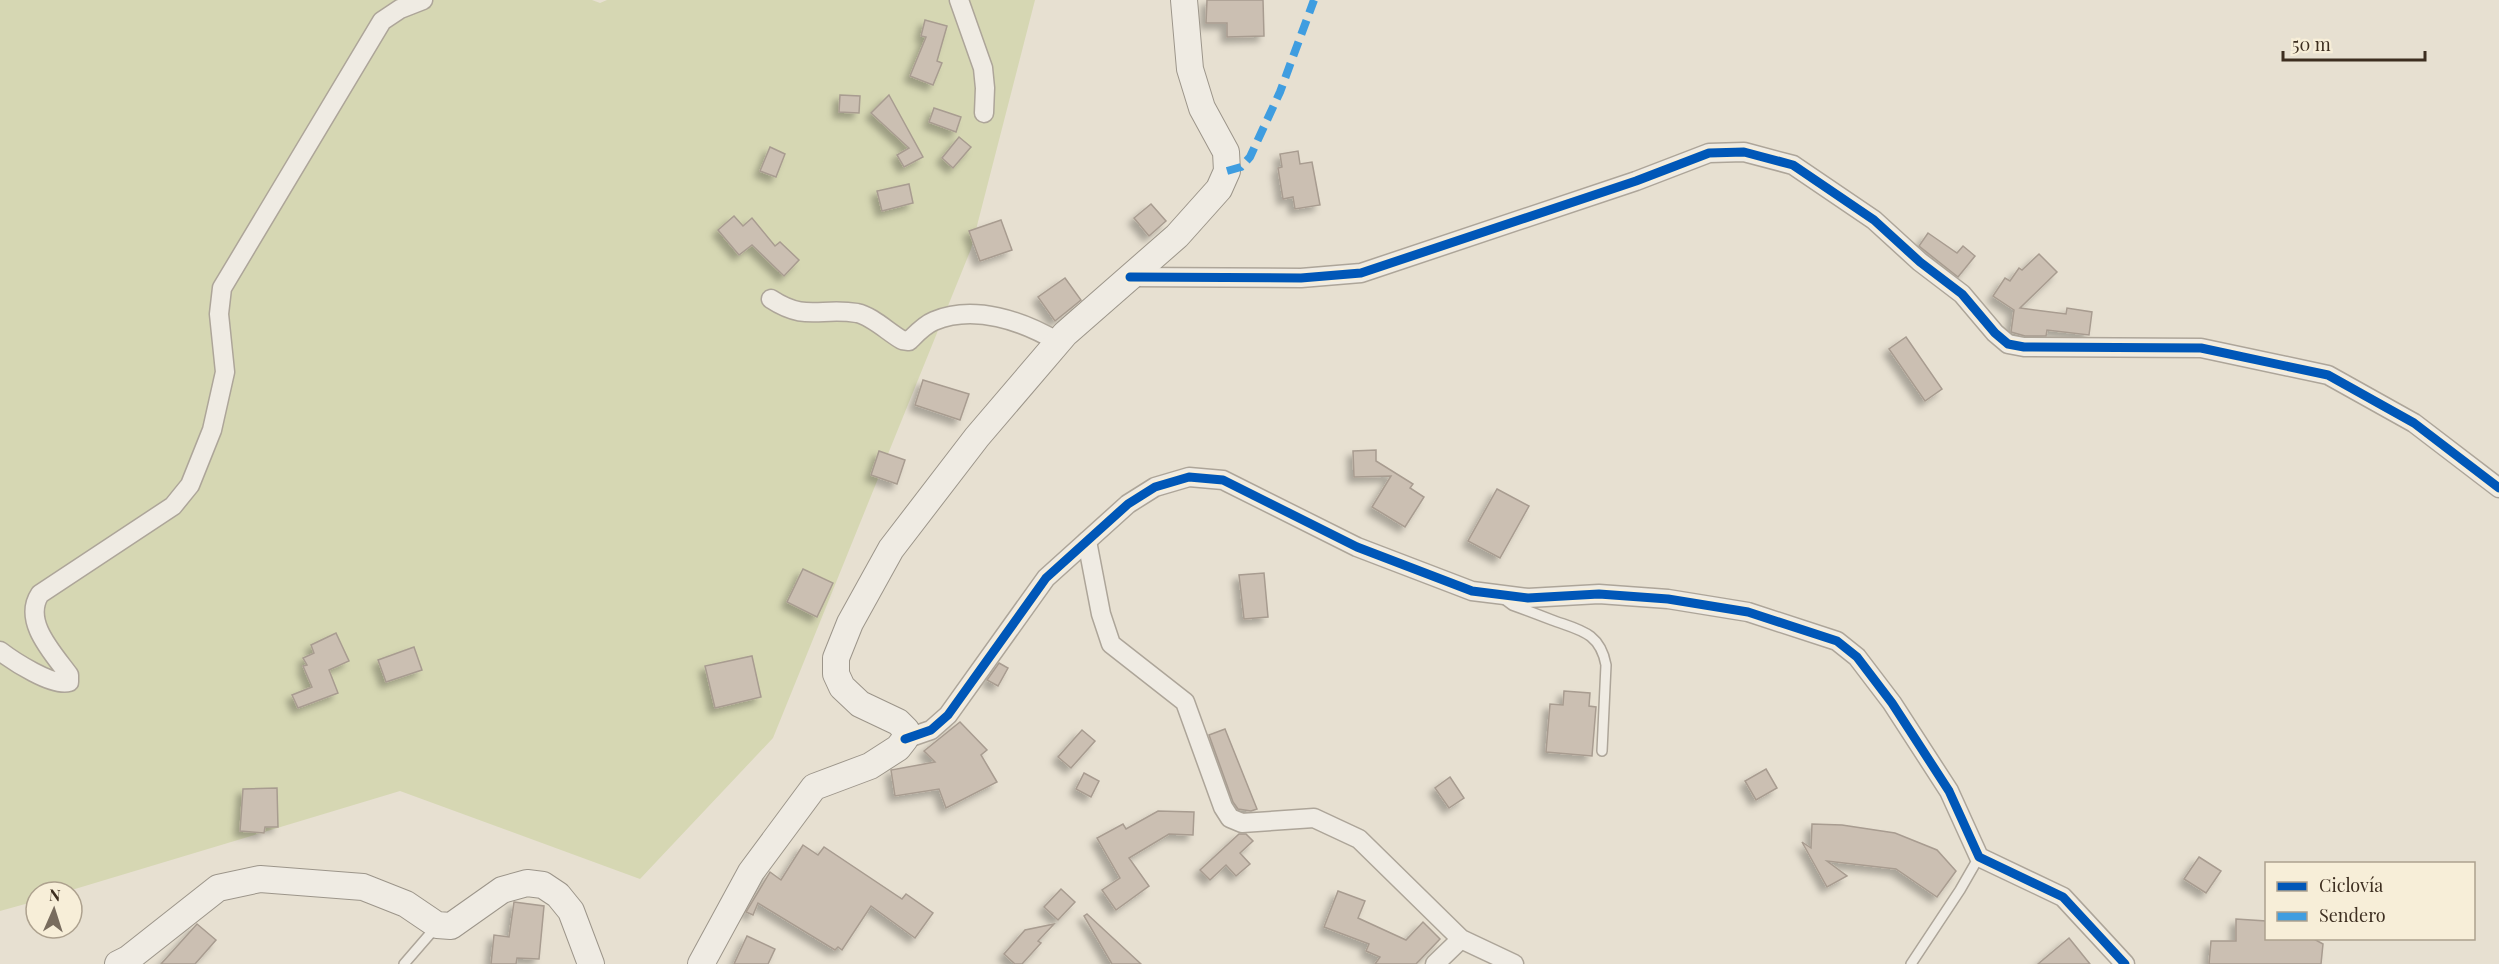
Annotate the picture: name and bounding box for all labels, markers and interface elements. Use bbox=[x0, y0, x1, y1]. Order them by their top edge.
scale bar bbox=[2283, 24, 2426, 62]
text: 50 m bbox=[2292, 32, 2331, 56]
legend bbox=[2265, 862, 2475, 940]
text: Ciclovía bbox=[2319, 873, 2383, 897]
north arrow bbox=[24, 880, 84, 940]
text: N bbox=[48, 884, 62, 905]
text: Sendero bbox=[2319, 903, 2386, 927]

